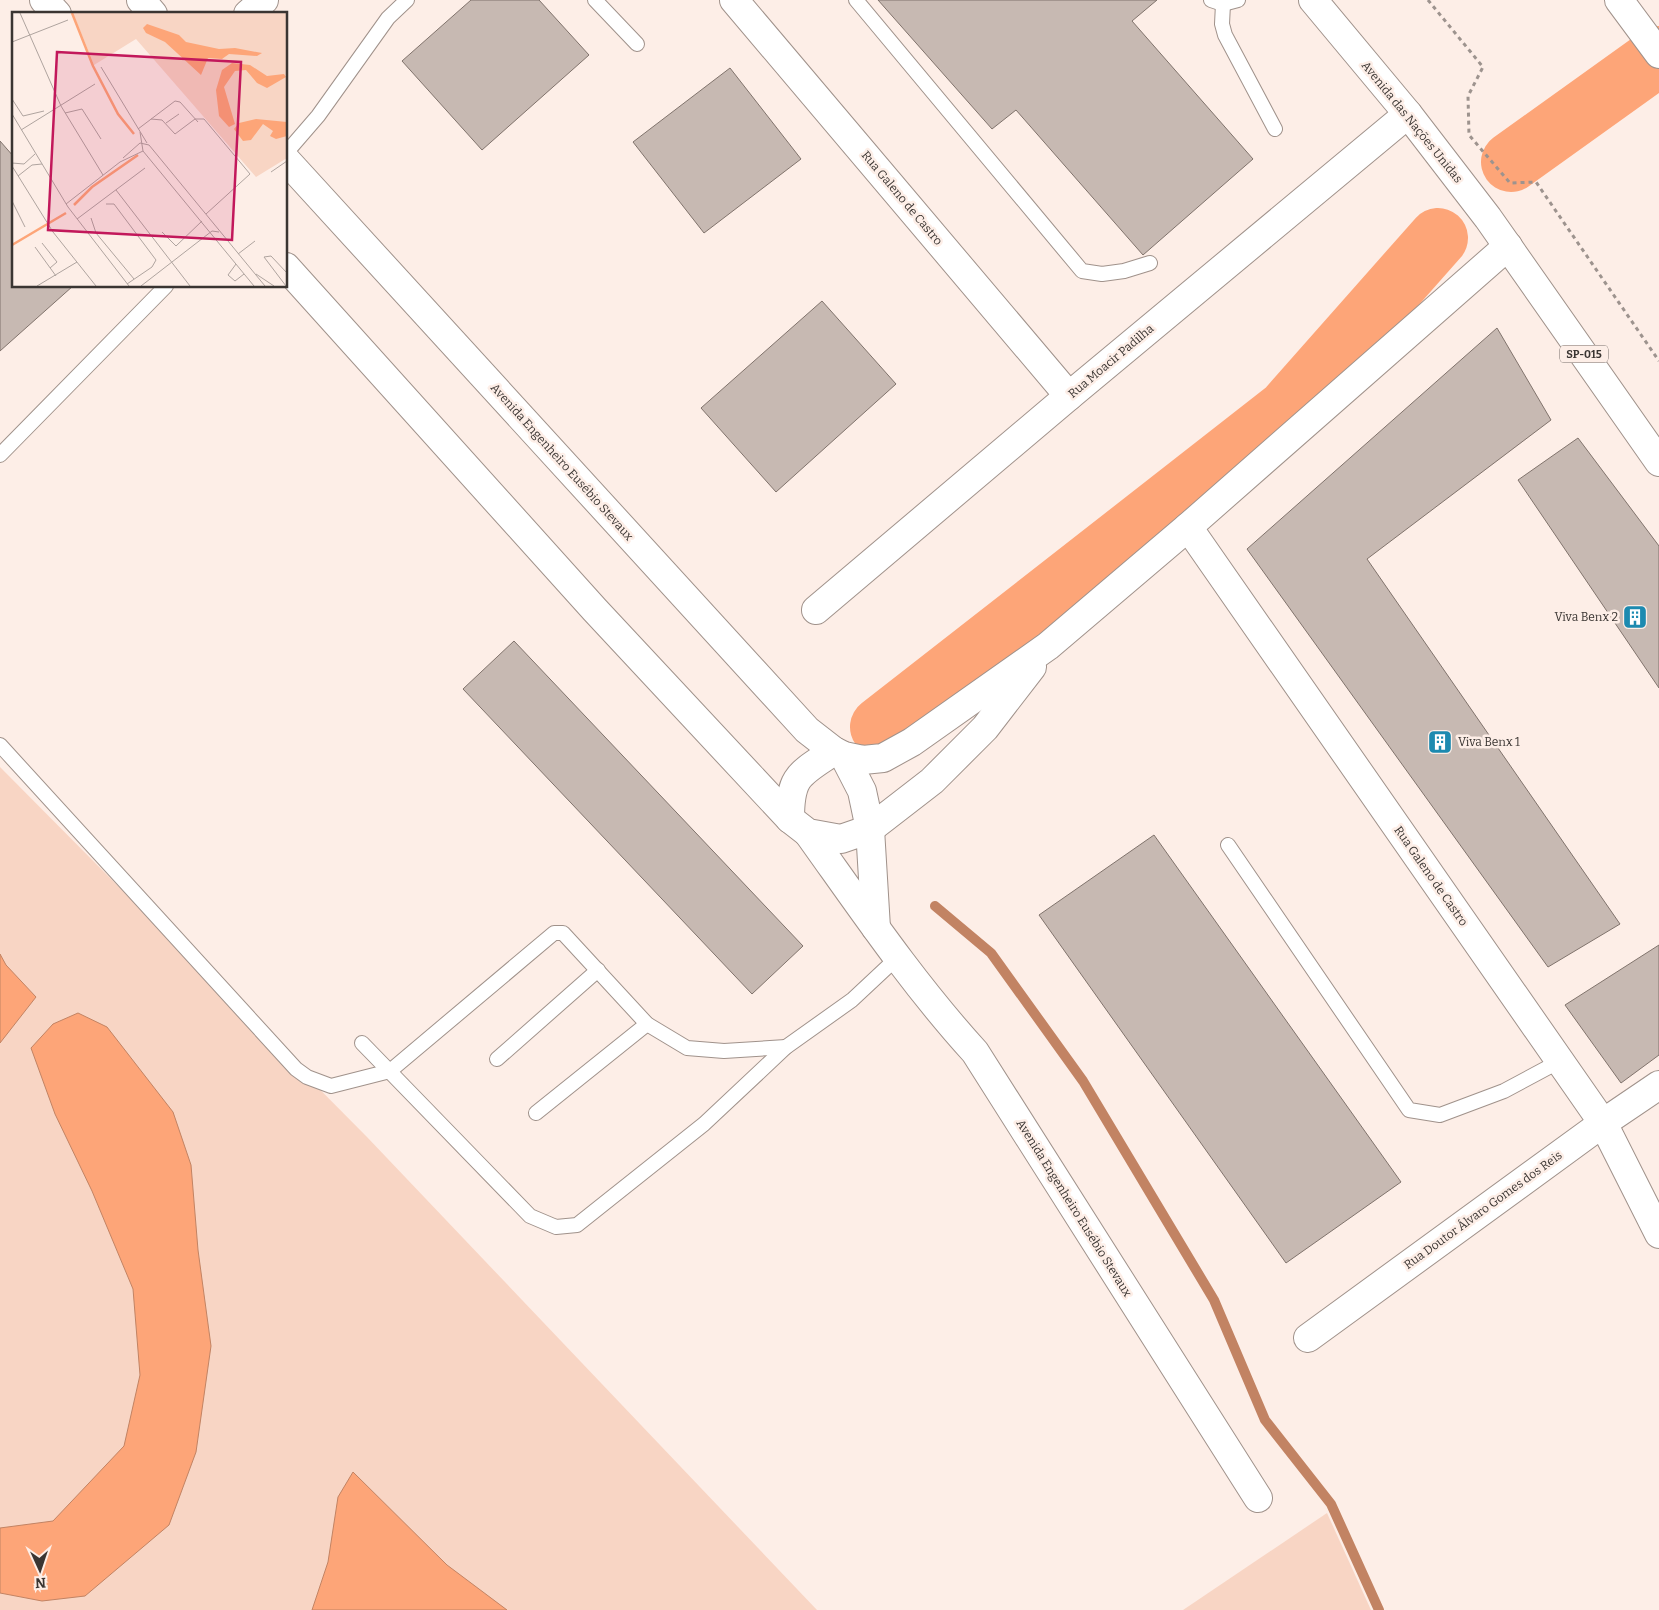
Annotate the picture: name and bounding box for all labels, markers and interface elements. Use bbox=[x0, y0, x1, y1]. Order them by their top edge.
inset map bbox=[12, 12, 288, 288]
street label: Avenida das Nações Unidas bbox=[1359, 58, 1465, 186]
street label: Rua Galeno de Castro bbox=[859, 148, 945, 248]
street label: Rua Moacir Padilha bbox=[1066, 321, 1157, 401]
road number: SP-015 bbox=[1560, 346, 1608, 362]
street label: Avenida Engenheiro Eusébio Stevaux bbox=[488, 381, 636, 544]
building icon: Viva Benx 2 bbox=[1622, 604, 1648, 630]
place label: Viva Benx 2 bbox=[1554, 610, 1618, 624]
building icon: Viva Benx 1 bbox=[1427, 729, 1453, 755]
place label: Viva Benx 1 bbox=[1458, 735, 1520, 749]
street label: Rua Galeno de Castro bbox=[1391, 823, 1471, 929]
street label: Avenida Engenheiro Eusébio Stevaux bbox=[1013, 1117, 1135, 1299]
street label: Rua Doutor Álvaro Gomes dos Reis bbox=[1401, 1147, 1565, 1272]
north arrow bbox=[15, 1545, 65, 1595]
text: N bbox=[35, 1574, 46, 1591]

